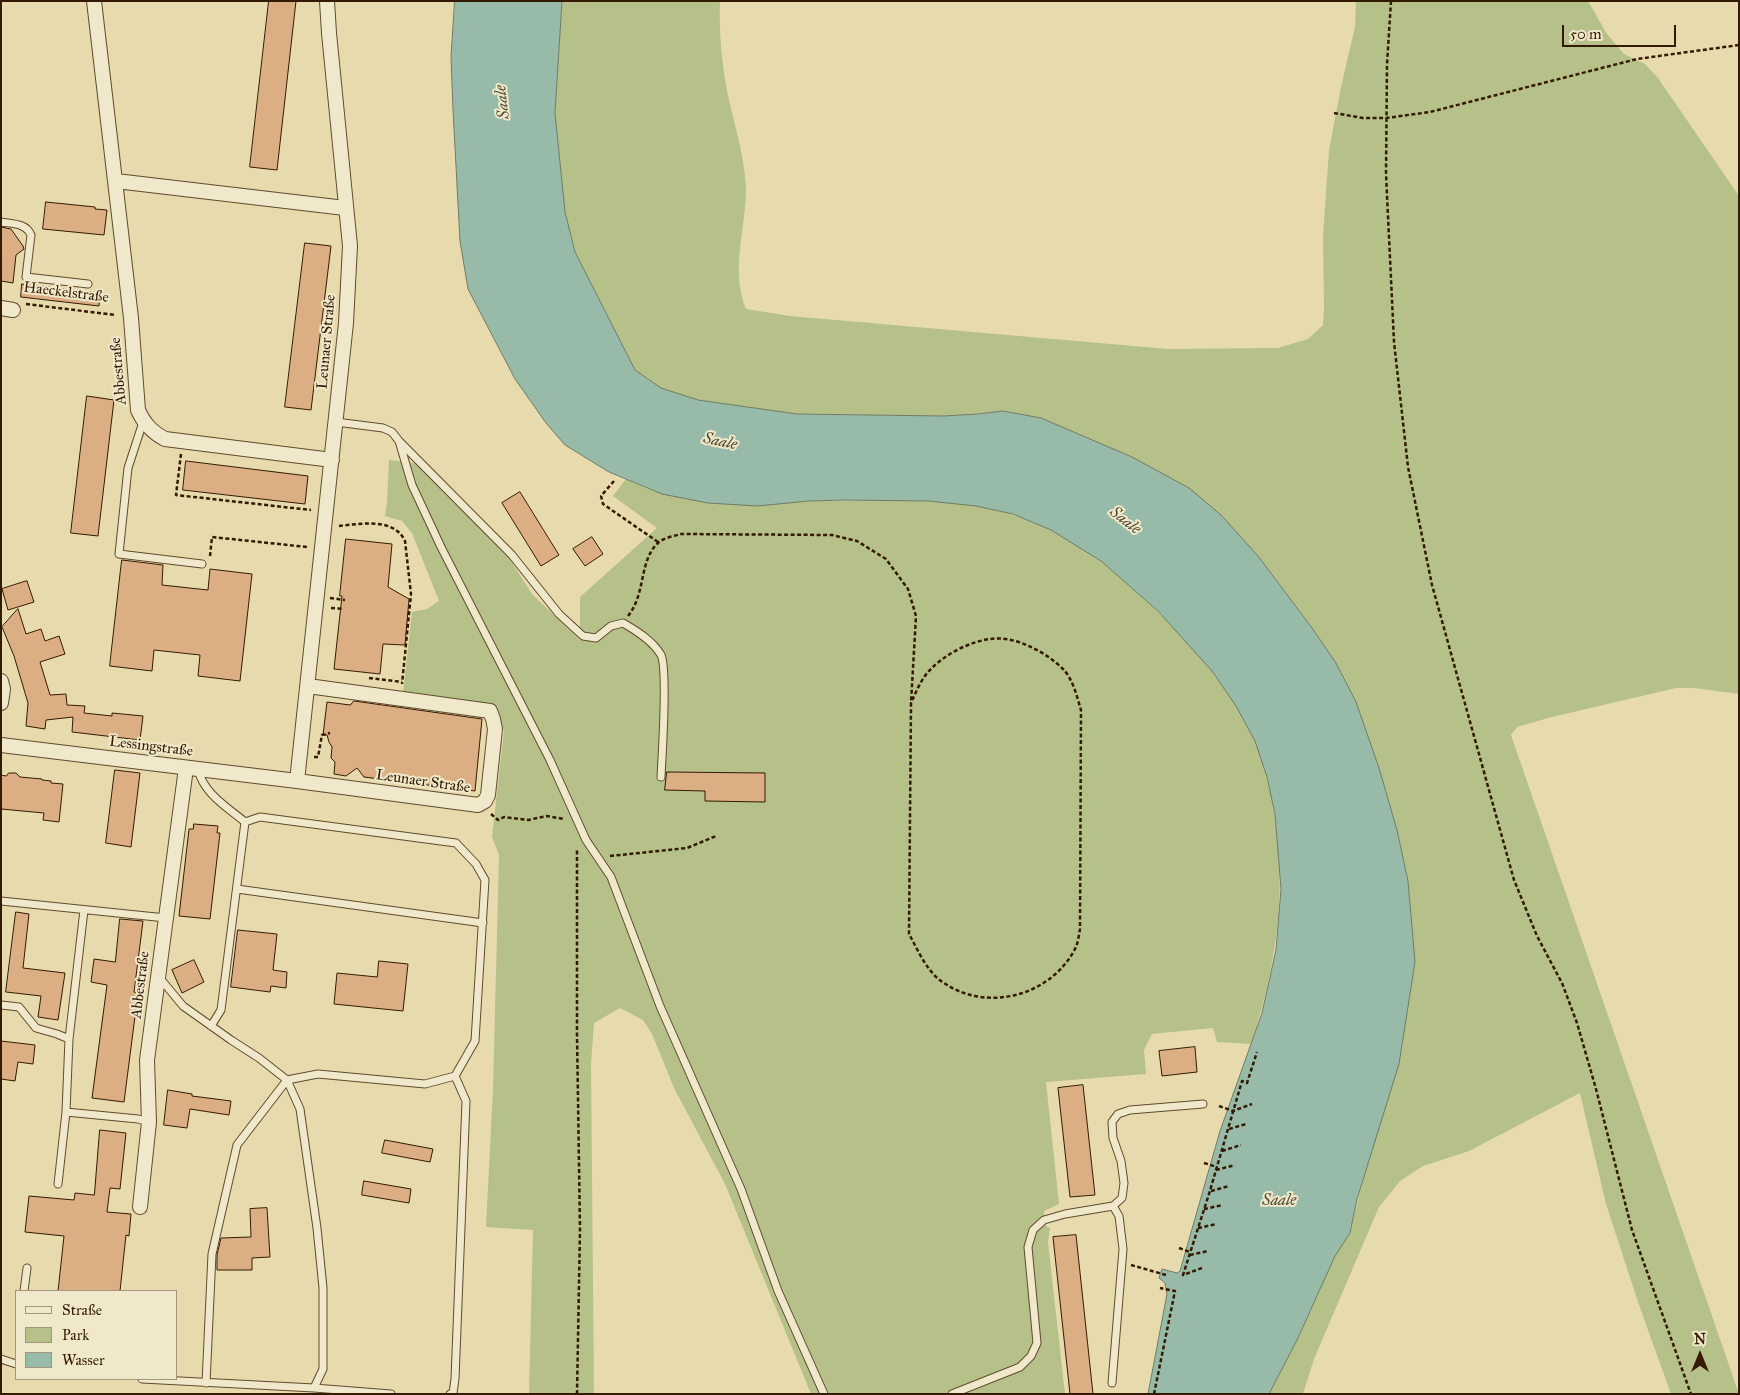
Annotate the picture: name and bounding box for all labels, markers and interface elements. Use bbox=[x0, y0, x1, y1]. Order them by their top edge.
scale bar bbox=[1565, 15, 1679, 47]
text: 50 m bbox=[1570, 25, 1602, 43]
water label: Saale bbox=[492, 84, 514, 120]
street label: Haeckelstraße bbox=[22, 279, 110, 307]
street label: Leunaer Straße bbox=[314, 294, 340, 390]
street label: Abbestraße bbox=[107, 337, 131, 405]
water label: Saale bbox=[701, 429, 739, 455]
water label: Saale bbox=[1106, 503, 1144, 539]
street label: Lessingstraße bbox=[108, 733, 194, 761]
street label: Leunaer Straße bbox=[375, 766, 471, 798]
street label: Abbestraße bbox=[128, 950, 154, 1020]
water label: Saale bbox=[1262, 1191, 1296, 1211]
legend bbox=[15, 1290, 178, 1380]
text: Straße bbox=[62, 1301, 102, 1319]
text: Park bbox=[62, 1326, 89, 1344]
north arrow bbox=[1675, 1330, 1725, 1380]
text: N bbox=[1694, 1331, 1706, 1348]
text: Wasser bbox=[62, 1351, 105, 1369]

